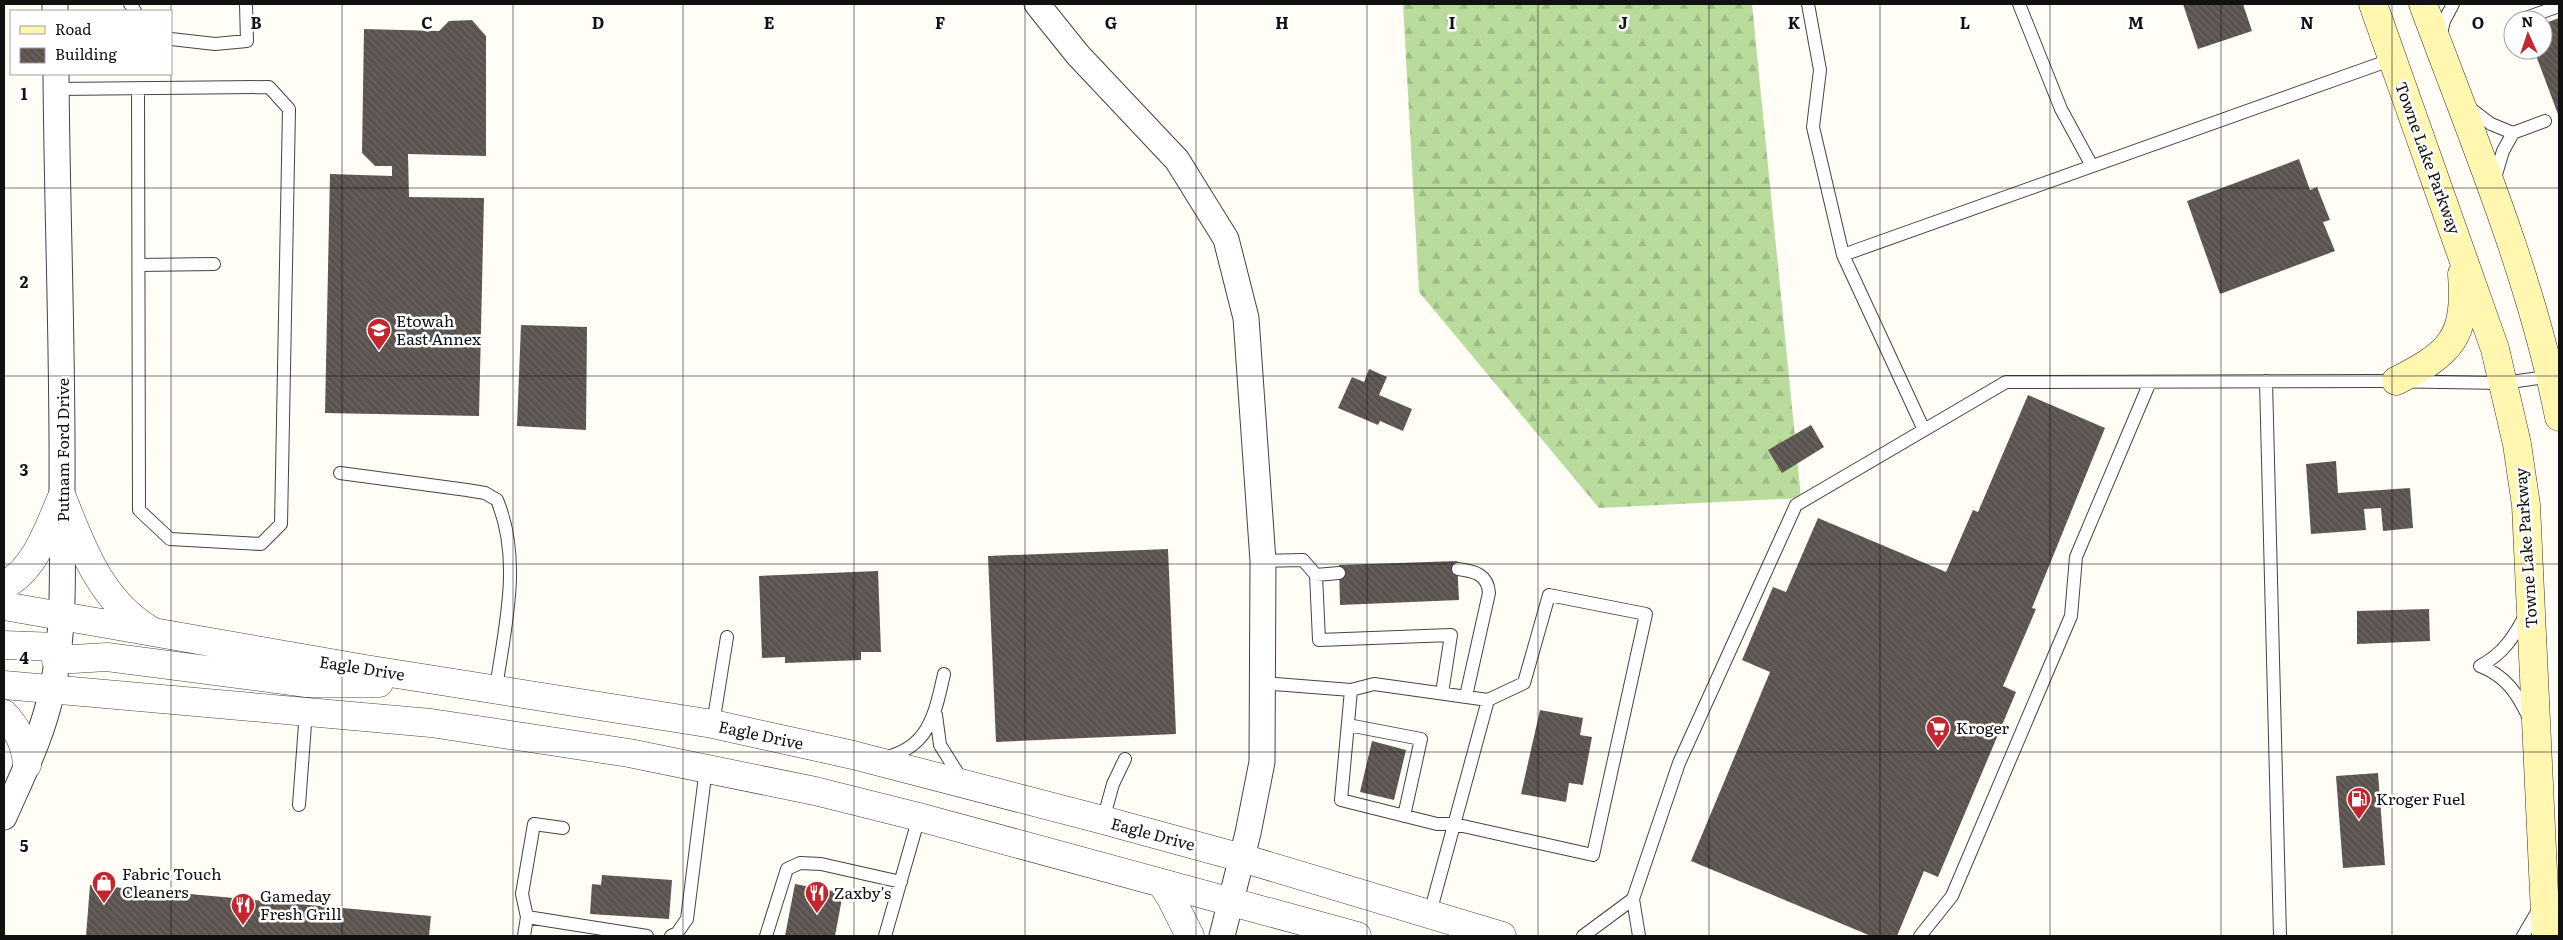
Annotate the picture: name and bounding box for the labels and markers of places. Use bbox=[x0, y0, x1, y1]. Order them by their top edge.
place label: Etowah East Annex bbox=[396, 308, 482, 350]
school or university icon: Etowah East Annex bbox=[366, 317, 392, 351]
supermarket icon: Kroger bbox=[1925, 715, 1951, 749]
place label: Kroger bbox=[1956, 715, 2010, 739]
fuel station icon: Kroger Fuel bbox=[2346, 786, 2372, 820]
place label: Kroger Fuel bbox=[2376, 786, 2465, 810]
place label: Fabric Touch Cleaners bbox=[122, 861, 222, 903]
shop icon: Fabric Touch Cleaners bbox=[91, 870, 117, 904]
restaurant icon: Zaxby's bbox=[804, 880, 830, 914]
place label: Zaxby's bbox=[834, 880, 891, 904]
place label: Gameday Fresh Grill bbox=[260, 883, 342, 925]
restaurant icon: Gameday Fresh Grill bbox=[230, 892, 256, 926]

